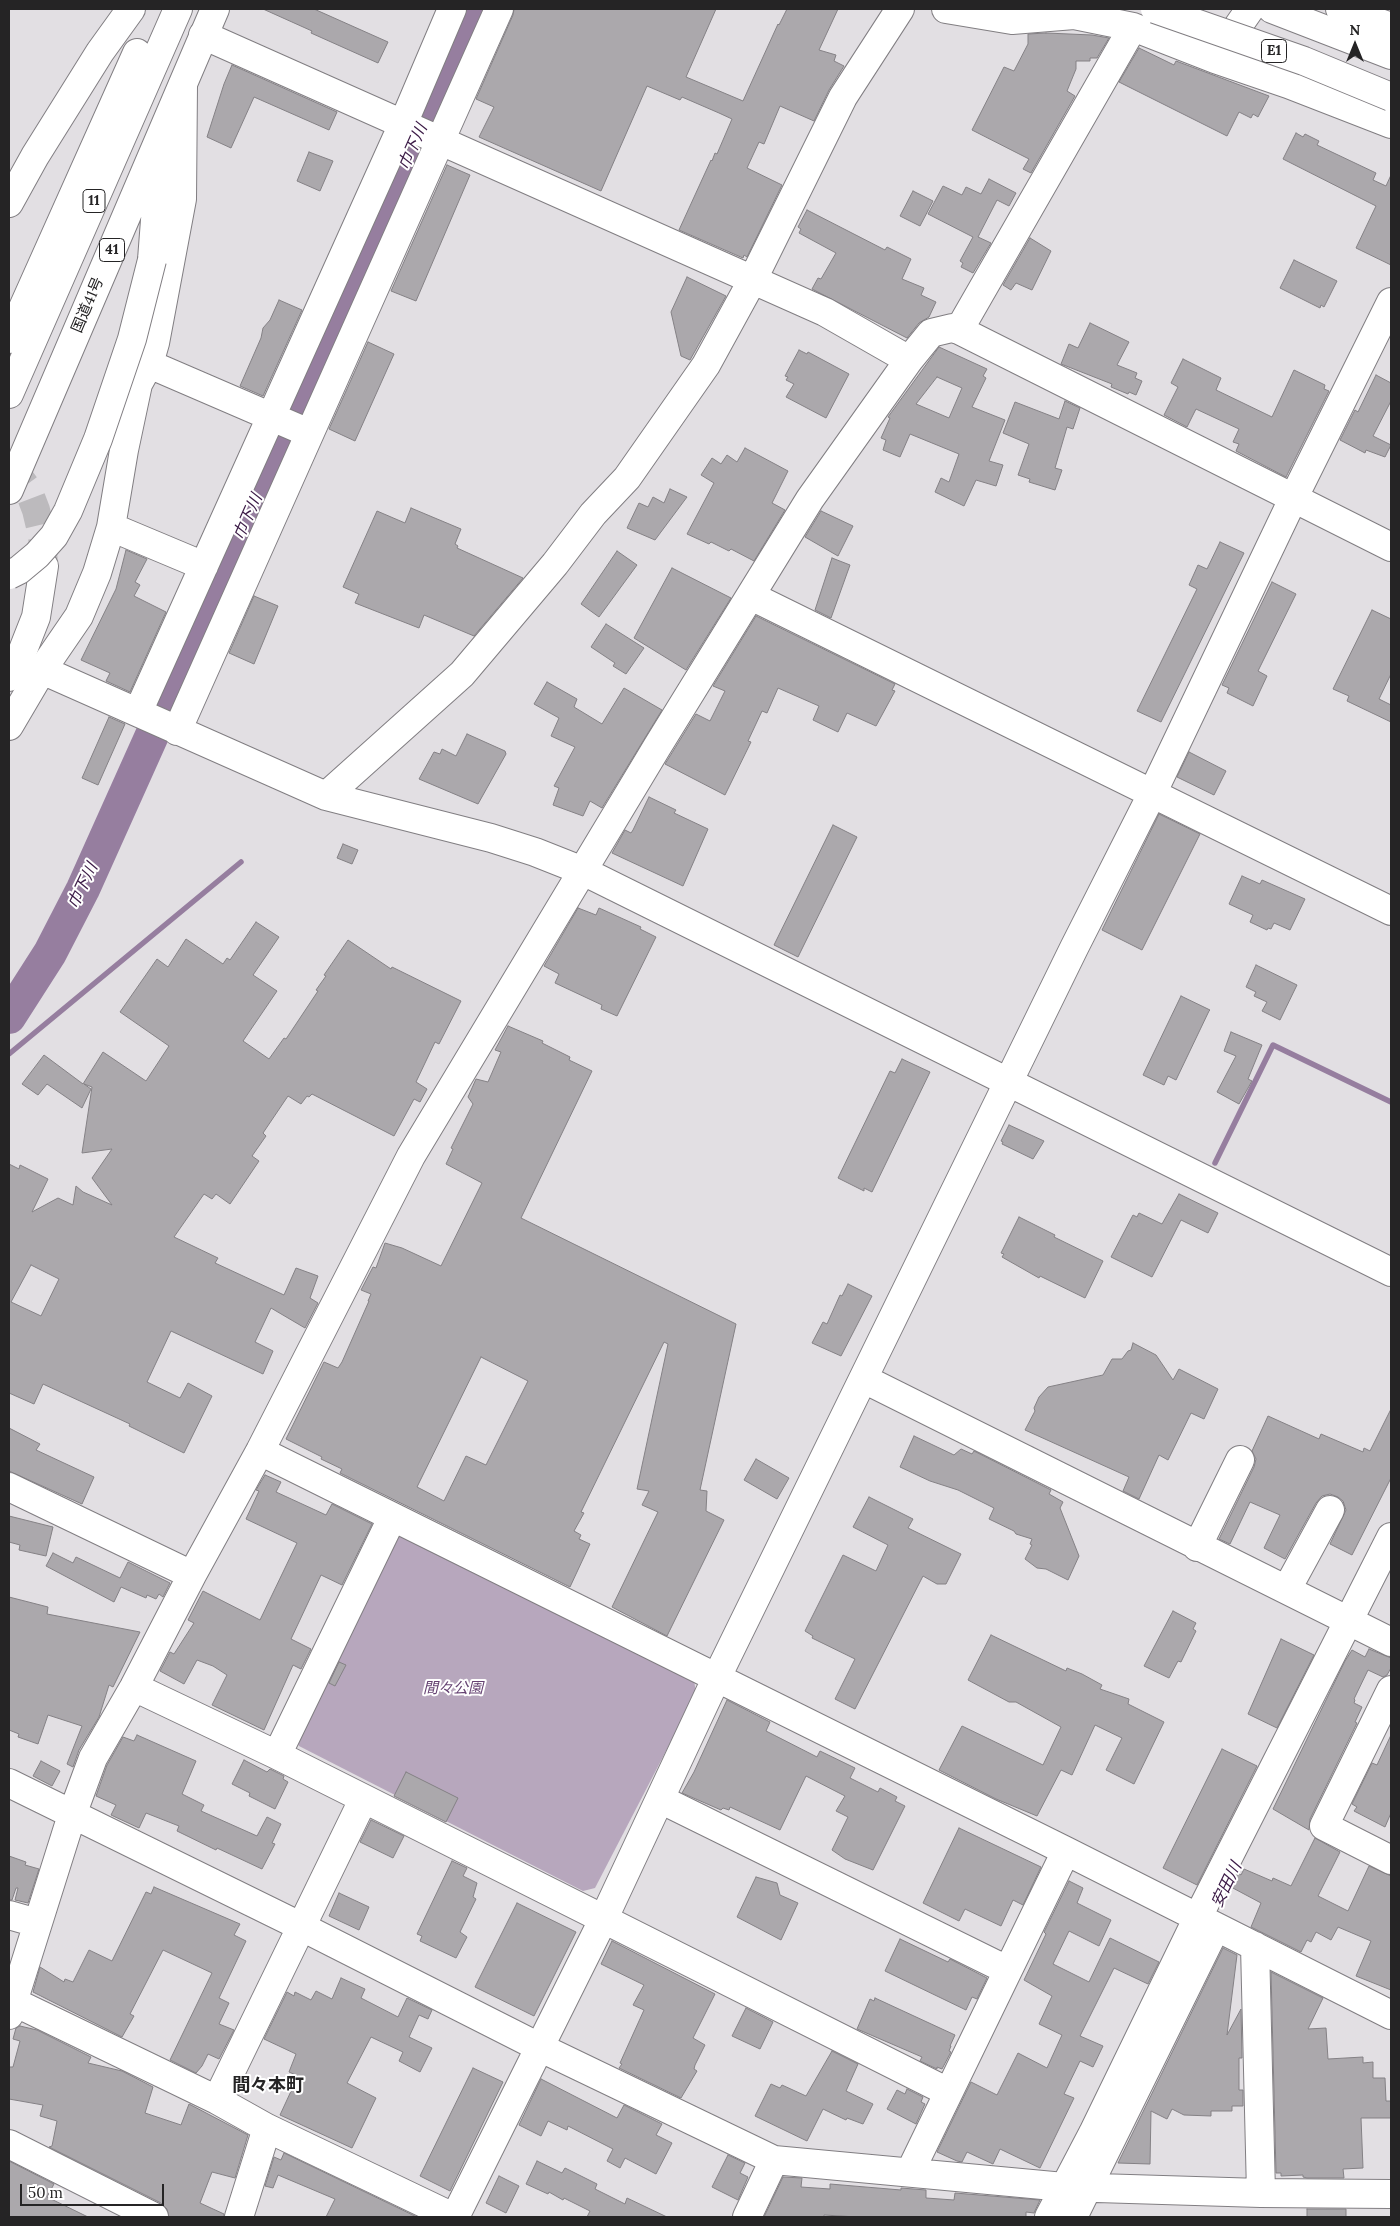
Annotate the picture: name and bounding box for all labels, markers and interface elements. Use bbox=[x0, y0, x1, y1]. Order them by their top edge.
north arrow bbox=[1330, 20, 1380, 70]
text: N bbox=[1350, 21, 1360, 39]
road number: E1 bbox=[1262, 40, 1286, 62]
water label: 巾下川 bbox=[394, 121, 432, 173]
road number: 11 bbox=[83, 190, 105, 212]
road number: 41 bbox=[100, 238, 124, 262]
street label: 国道41号 bbox=[68, 275, 108, 335]
water label: 巾下川 bbox=[229, 491, 267, 543]
water label: 巾下川 bbox=[64, 860, 102, 912]
park label: 間々公園 bbox=[423, 1680, 483, 1698]
water label: 安田川 bbox=[1208, 1859, 1246, 1911]
district label: 間々本町 bbox=[232, 2075, 304, 2097]
scale bar bbox=[22, 2174, 166, 2206]
text: 50 m bbox=[28, 2183, 63, 2202]

